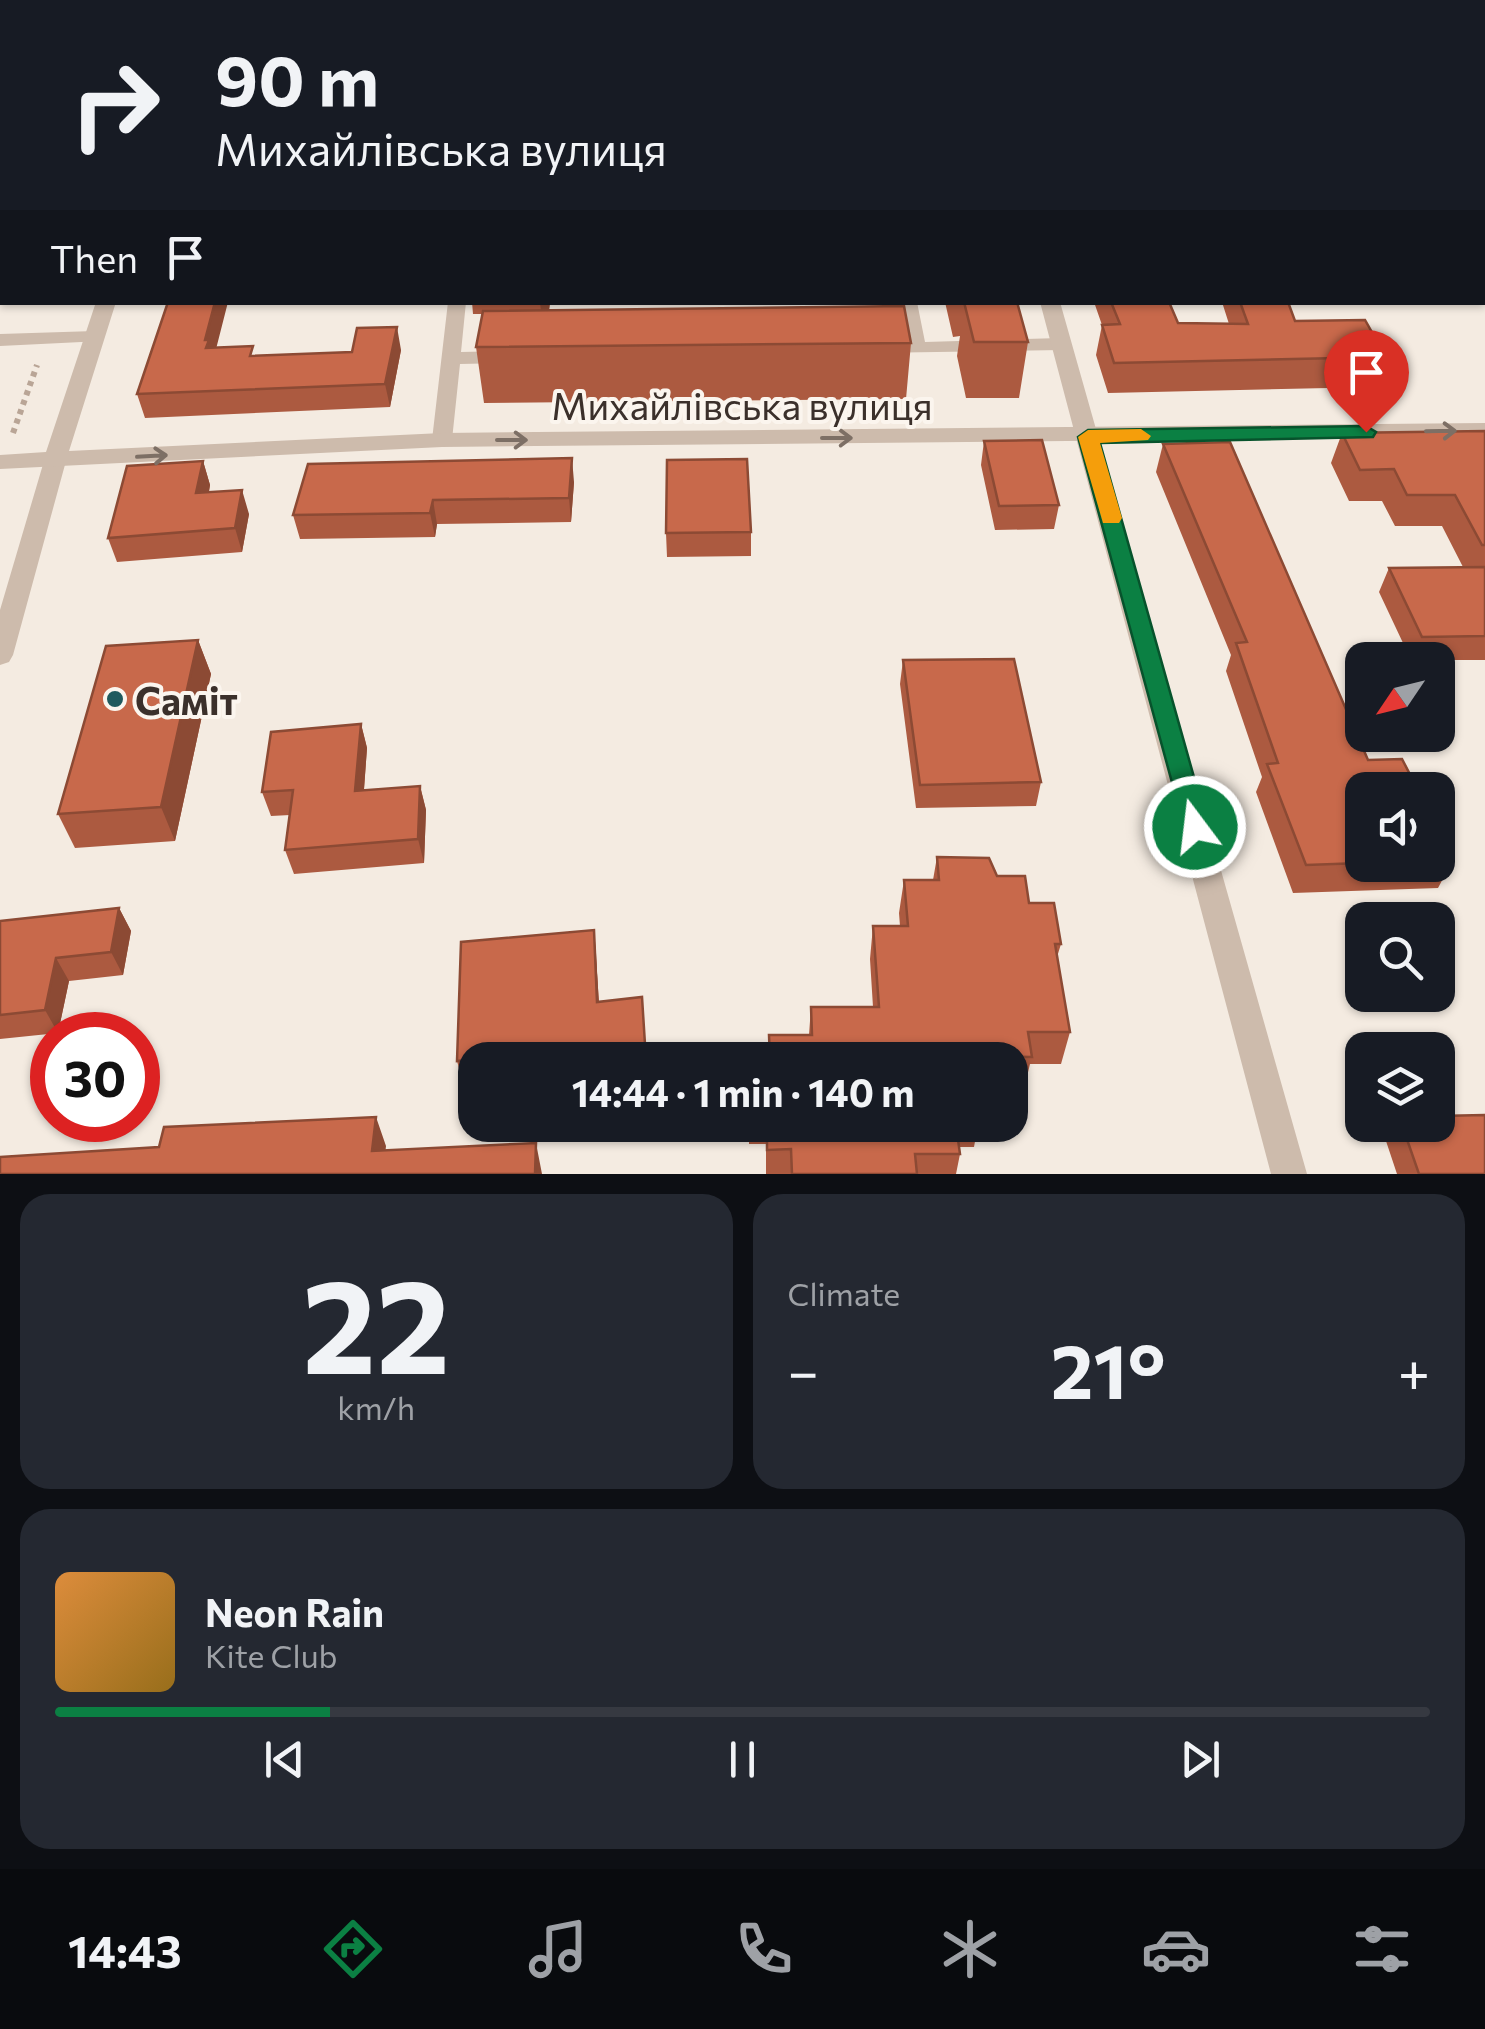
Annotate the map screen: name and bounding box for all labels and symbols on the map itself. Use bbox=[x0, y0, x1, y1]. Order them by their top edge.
pin bbox=[1324, 330, 1409, 433]
street label: Михайлівська вулиця bbox=[551, 381, 933, 428]
one-way arrow bbox=[1424, 422, 1457, 440]
one-way arrow bbox=[820, 428, 852, 448]
one-way arrow bbox=[494, 430, 527, 450]
one-way arrow bbox=[135, 446, 167, 465]
north arrow bbox=[1345, 642, 1455, 752]
place label: Саміт bbox=[135, 676, 238, 723]
marker: Саміт bbox=[104, 688, 126, 710]
position arrow bbox=[1143, 775, 1247, 879]
speed limit sign: 30 bbox=[30, 1012, 160, 1142]

